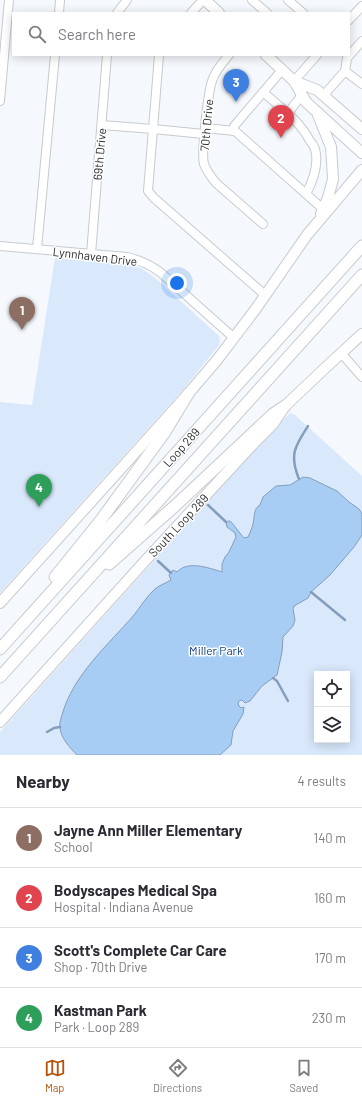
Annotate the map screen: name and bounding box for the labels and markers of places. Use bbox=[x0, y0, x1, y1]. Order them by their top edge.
pin: 3 bbox=[223, 69, 249, 102]
pin: 2 bbox=[268, 105, 294, 138]
pin: 1 bbox=[9, 297, 35, 330]
pin: 4 bbox=[26, 474, 52, 507]

